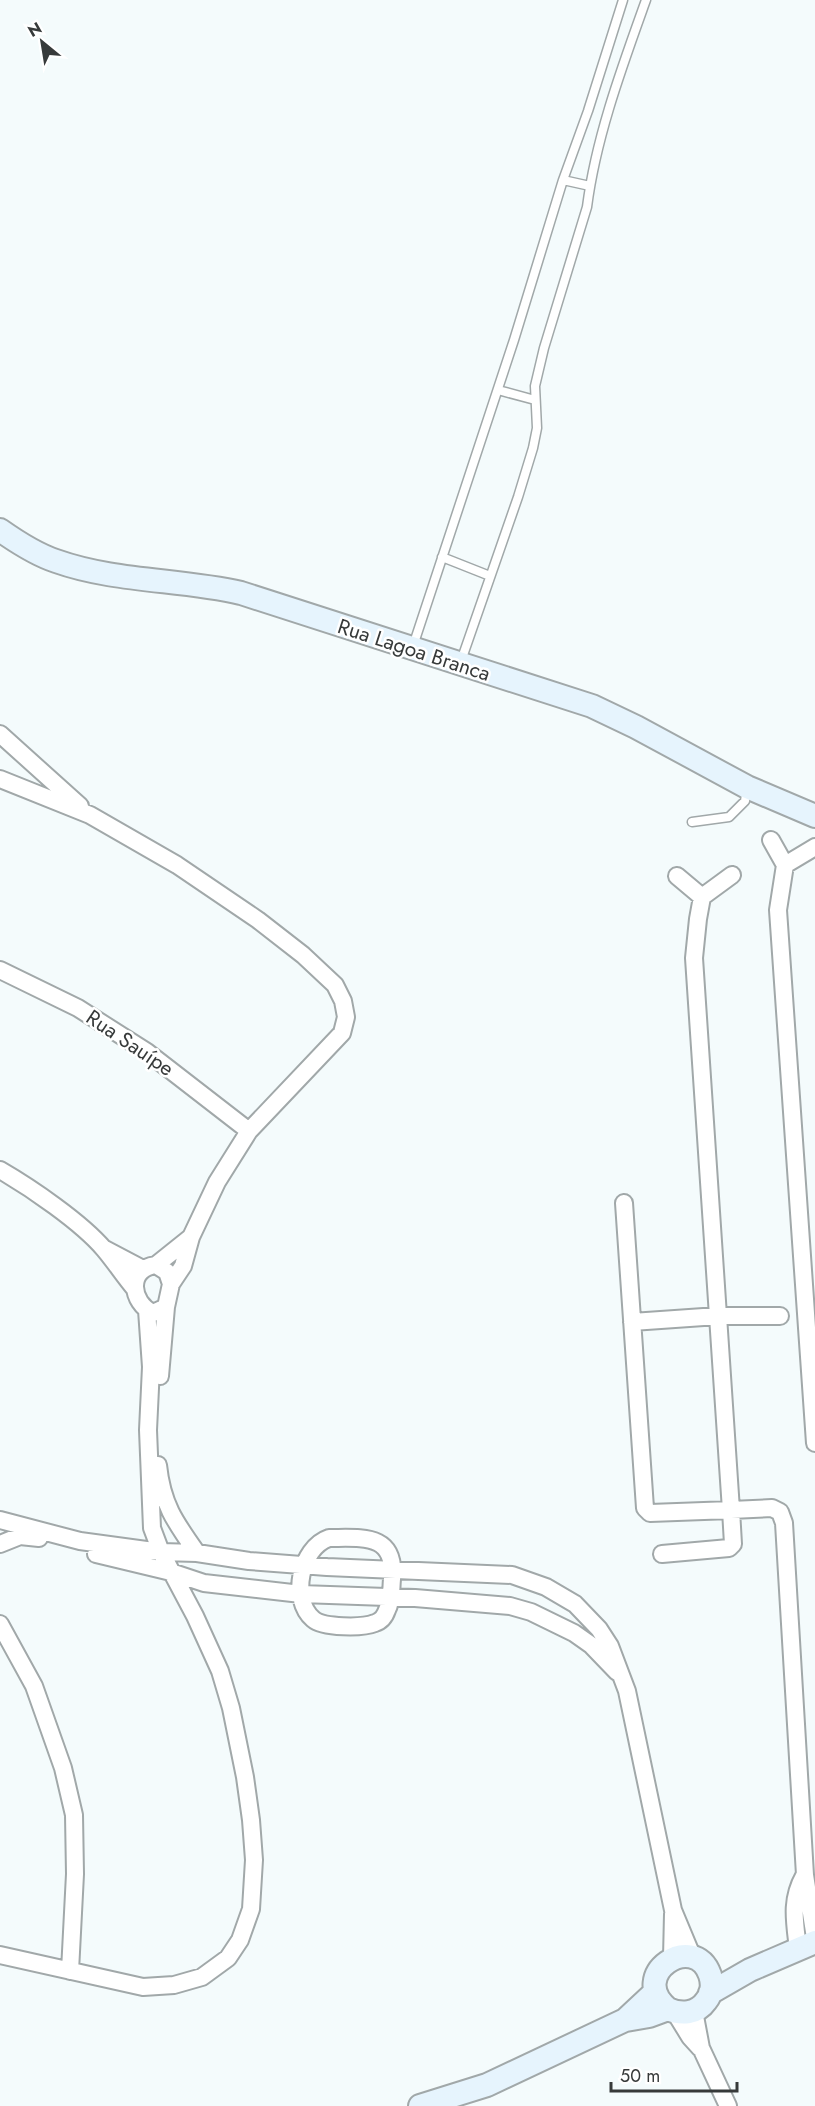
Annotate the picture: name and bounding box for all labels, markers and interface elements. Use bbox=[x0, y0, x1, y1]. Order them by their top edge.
north arrow bbox=[12, 12, 72, 72]
text: N bbox=[23, 16, 46, 43]
street label: Rua Lagoa Branca bbox=[334, 611, 494, 689]
street label: Rua Sauípe bbox=[80, 1003, 180, 1084]
scale bar bbox=[611, 2055, 737, 2093]
text: 50 m bbox=[620, 2063, 660, 2089]

